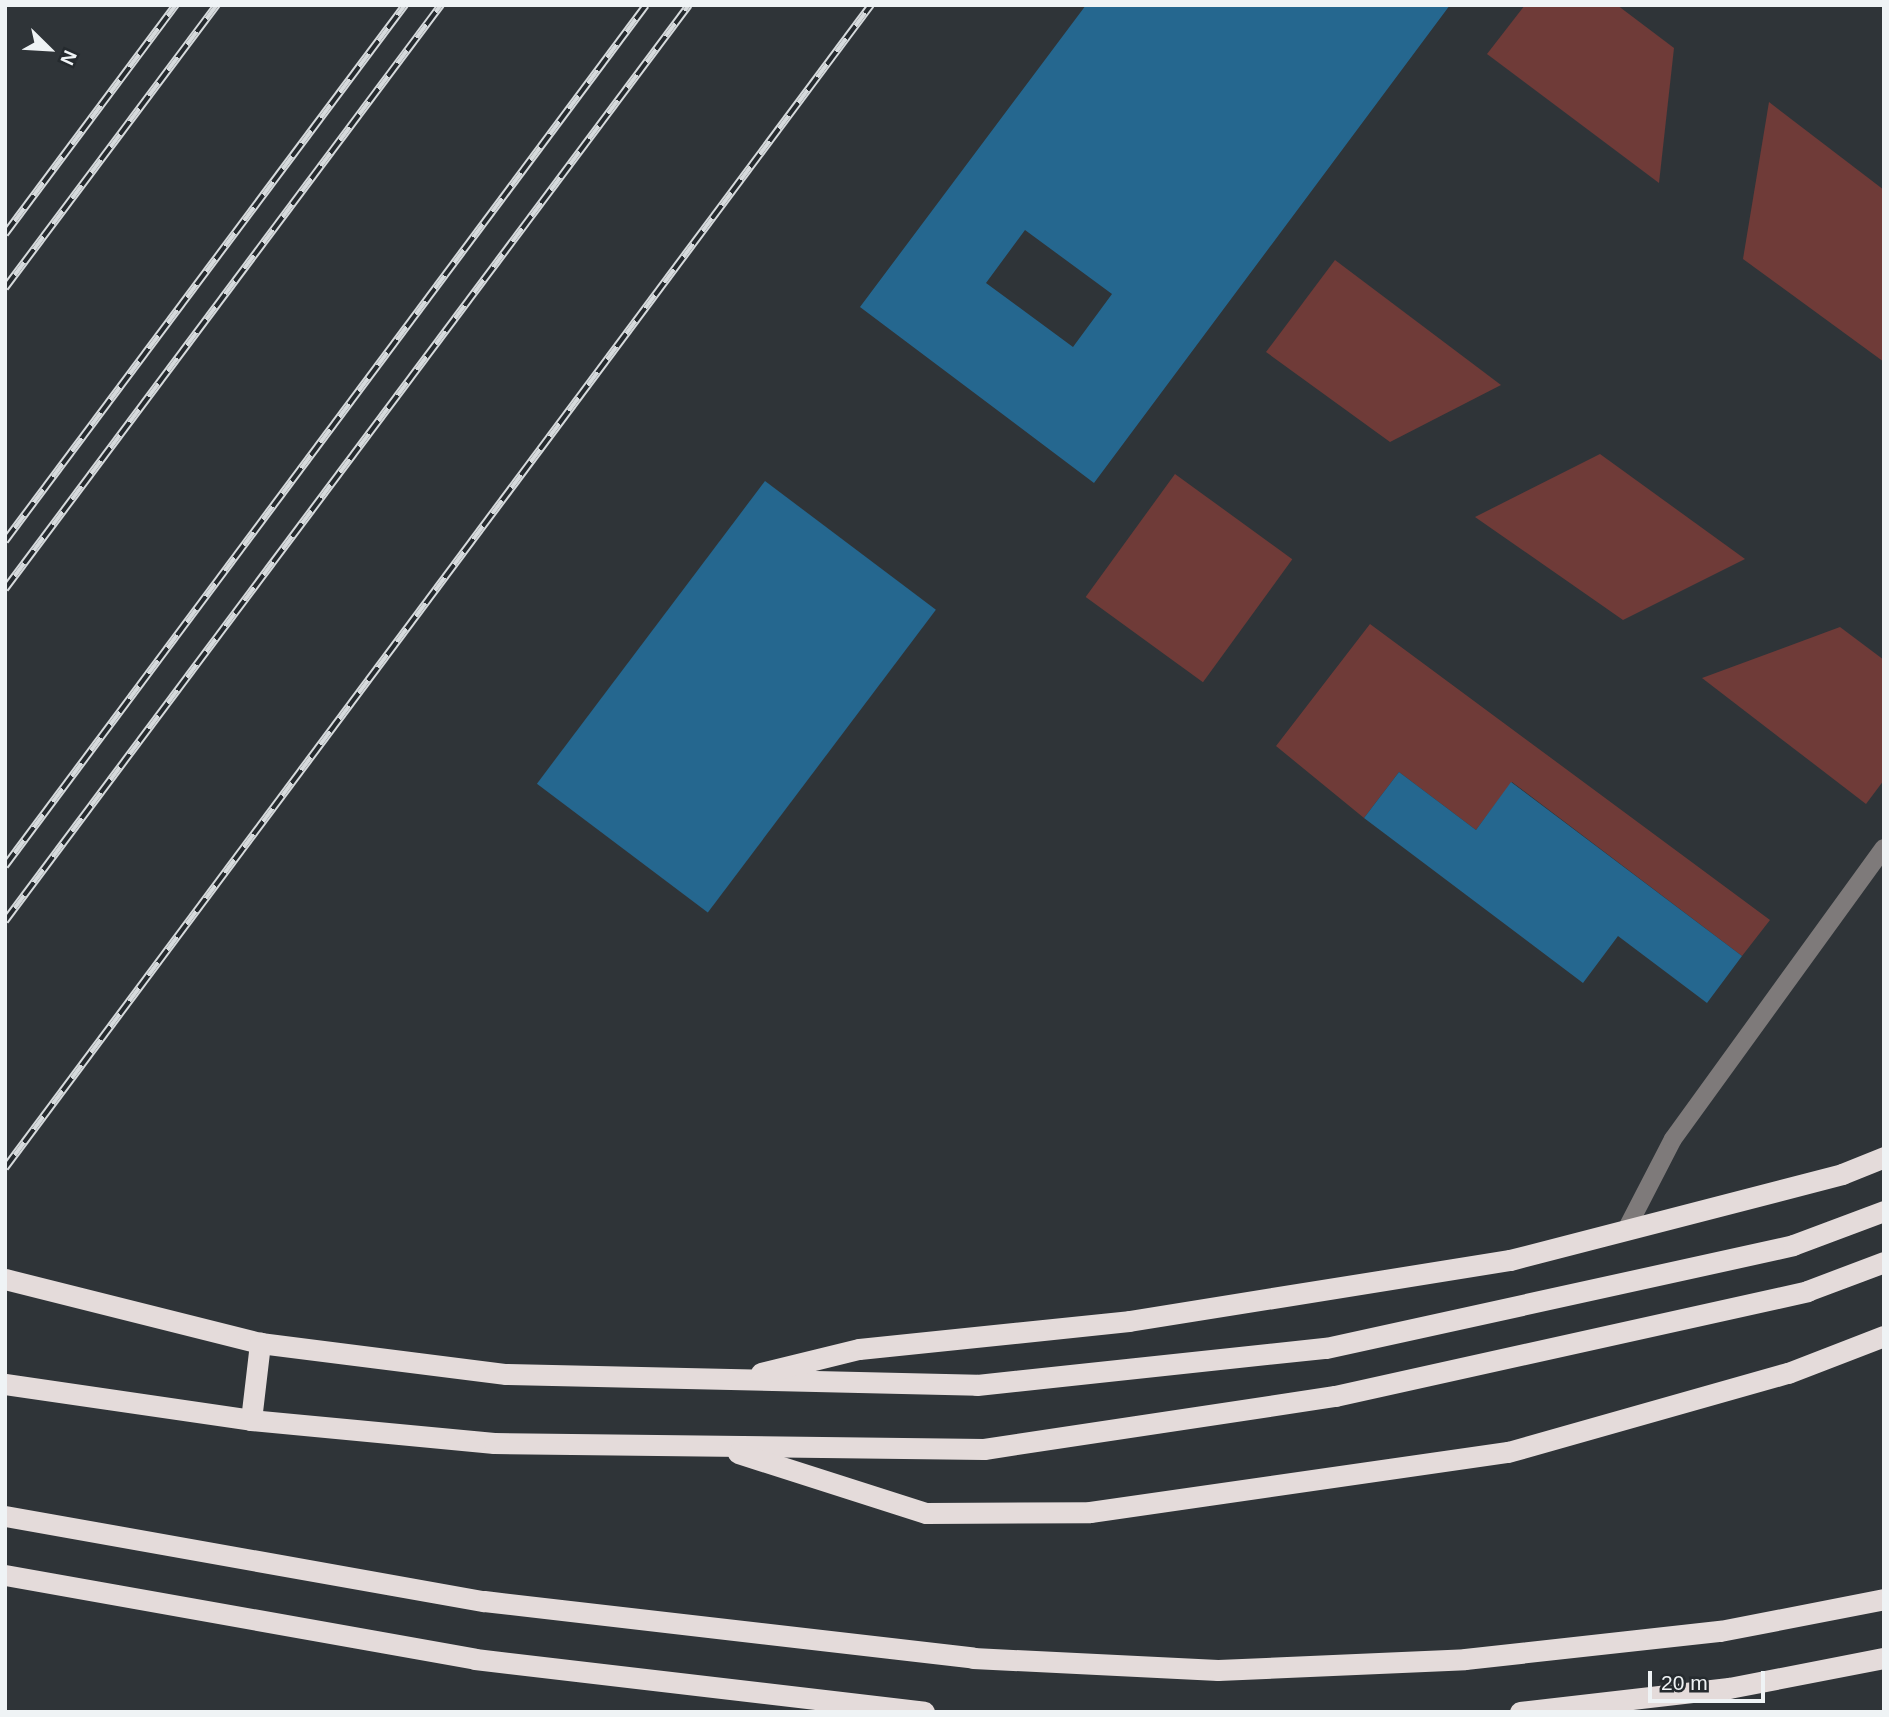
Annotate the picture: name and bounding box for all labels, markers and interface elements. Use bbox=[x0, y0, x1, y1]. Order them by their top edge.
north arrow bbox=[14, 14, 84, 84]
text: N bbox=[56, 47, 81, 68]
scale bar bbox=[1651, 1658, 1768, 1702]
text: 20 m bbox=[1661, 1671, 1708, 1694]

